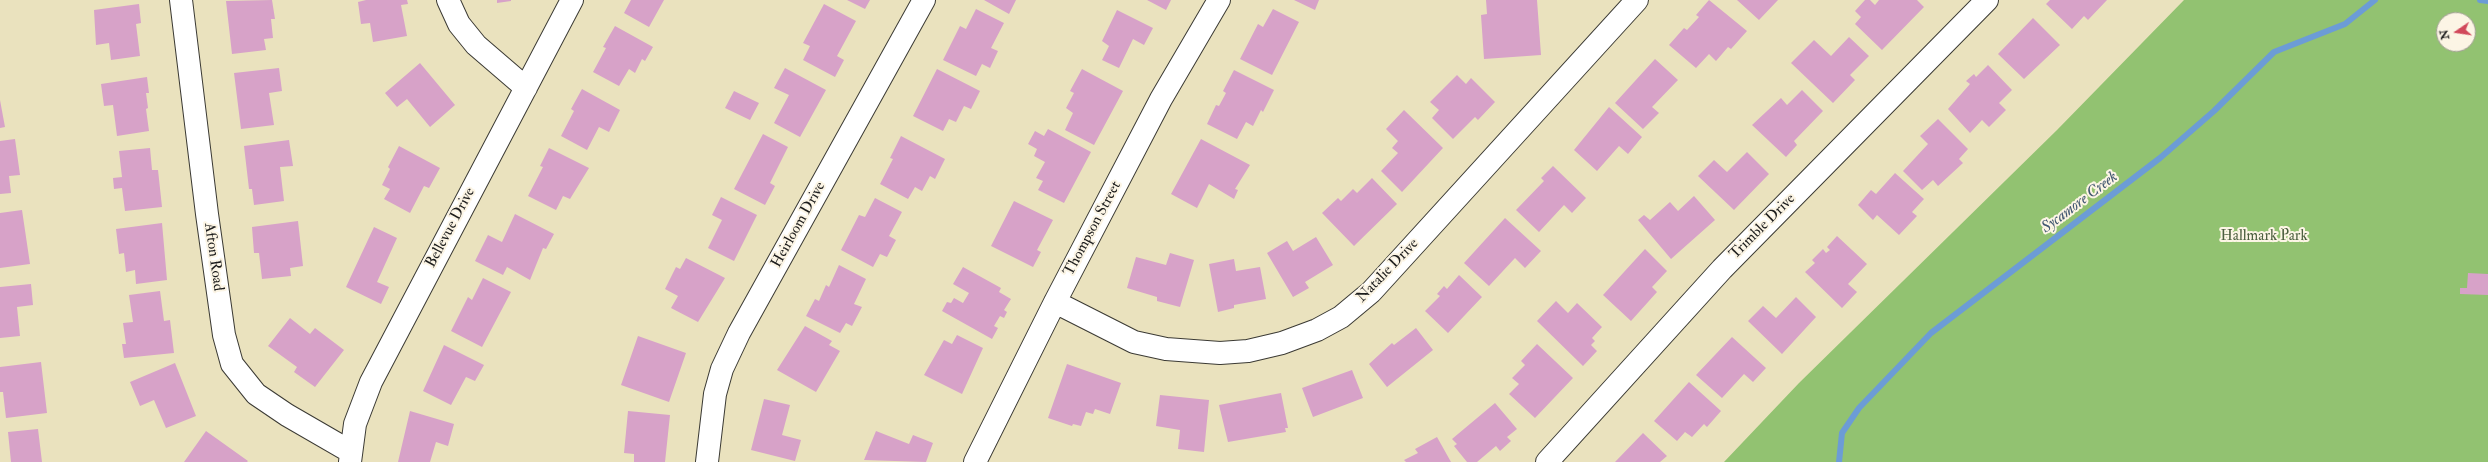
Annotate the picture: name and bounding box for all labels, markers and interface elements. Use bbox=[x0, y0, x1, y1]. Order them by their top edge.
north arrow bbox=[2436, 12, 2476, 52]
text: N bbox=[2437, 28, 2452, 41]
water label: Sycamore Creek bbox=[2038, 168, 2122, 238]
street label: Heirloom Drive bbox=[768, 179, 830, 271]
street label: Thompson Street bbox=[1060, 179, 1126, 279]
street label: Bellevue Drive bbox=[422, 185, 480, 271]
street label: Trimble Drive bbox=[1726, 190, 1800, 264]
street label: Afton Road bbox=[199, 222, 227, 292]
park label: Hallmark Park bbox=[2220, 228, 2308, 246]
street label: Natalie Drive bbox=[1353, 235, 1423, 307]

